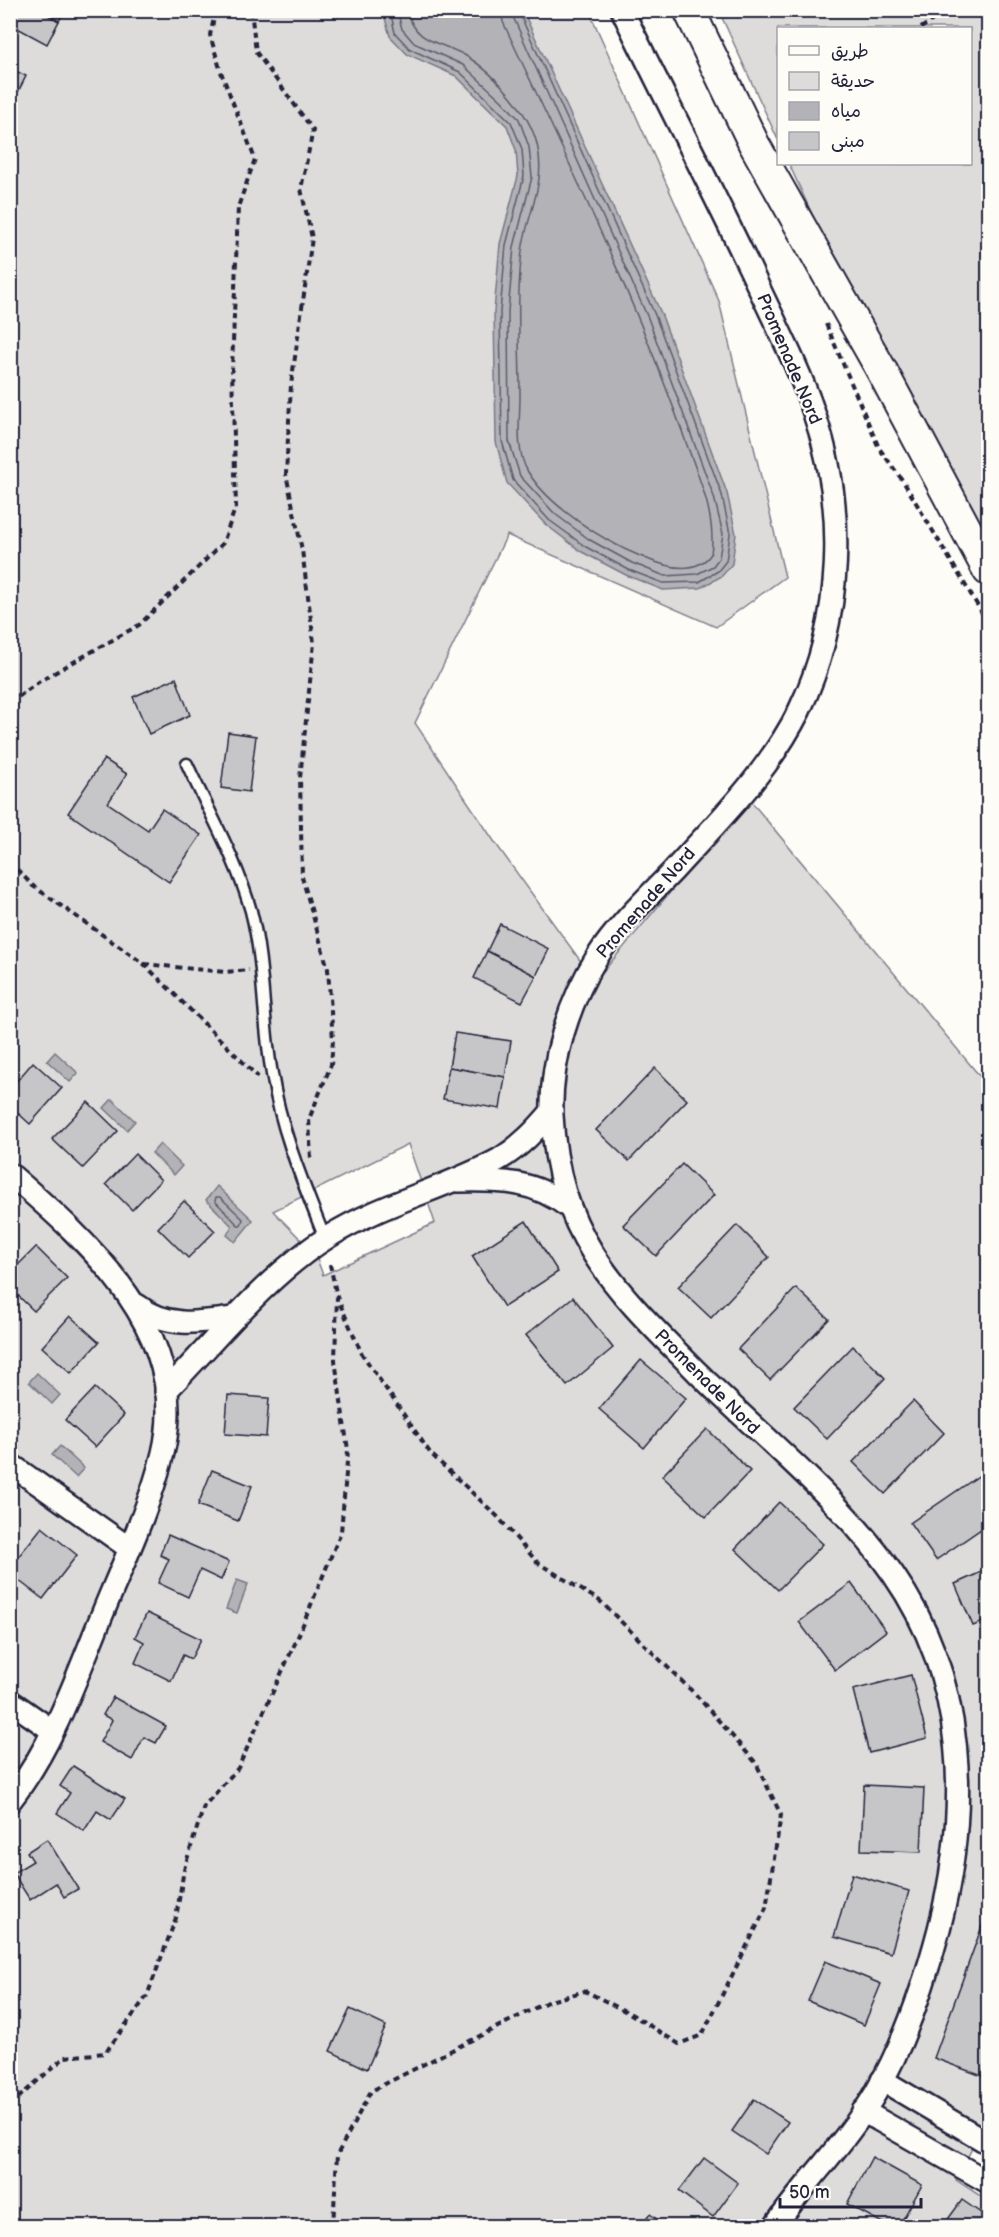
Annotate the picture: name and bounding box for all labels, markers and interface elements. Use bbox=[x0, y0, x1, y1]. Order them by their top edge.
legend bbox=[777, 27, 972, 165]
text: طريق bbox=[831, 41, 869, 62]
text: حديقة bbox=[831, 71, 875, 92]
text: مياه bbox=[831, 101, 861, 122]
text: مبنى bbox=[831, 131, 865, 152]
street label: Promenade Nord bbox=[752, 291, 826, 427]
street label: Promenade Nord bbox=[592, 843, 700, 963]
street label: Promenade Nord bbox=[650, 1325, 764, 1439]
scale bar bbox=[780, 2171, 921, 2209]
text: 50 m bbox=[789, 2182, 830, 2203]

